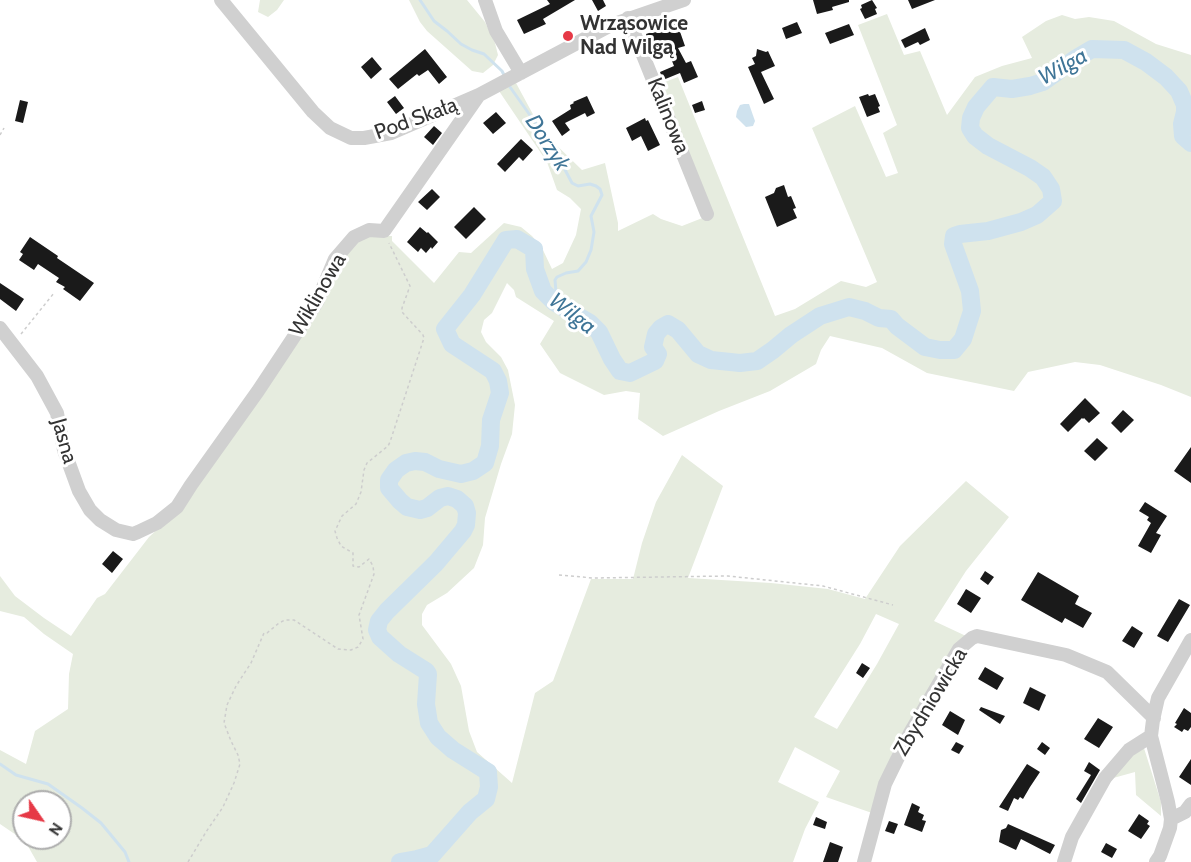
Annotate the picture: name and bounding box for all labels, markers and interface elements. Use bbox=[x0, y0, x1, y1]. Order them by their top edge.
place label: Wrząsowice Nad Wilgą bbox=[580, 11, 688, 61]
marker: Wrząsowice Nad Wilgą bbox=[561, 29, 575, 43]
water label: Wilga bbox=[1034, 43, 1092, 91]
street label: Kalinowa bbox=[641, 74, 695, 158]
street label: Pod Skałą bbox=[371, 92, 461, 146]
water label: Dorzyk bbox=[519, 110, 575, 176]
street label: Wiklinowa bbox=[284, 249, 352, 341]
water label: Wilga bbox=[543, 288, 601, 340]
street label: Jasna bbox=[46, 416, 82, 466]
street label: Zbydniowicka bbox=[889, 644, 973, 760]
north arrow bbox=[12, 790, 72, 850]
text: N bbox=[45, 819, 67, 839]

